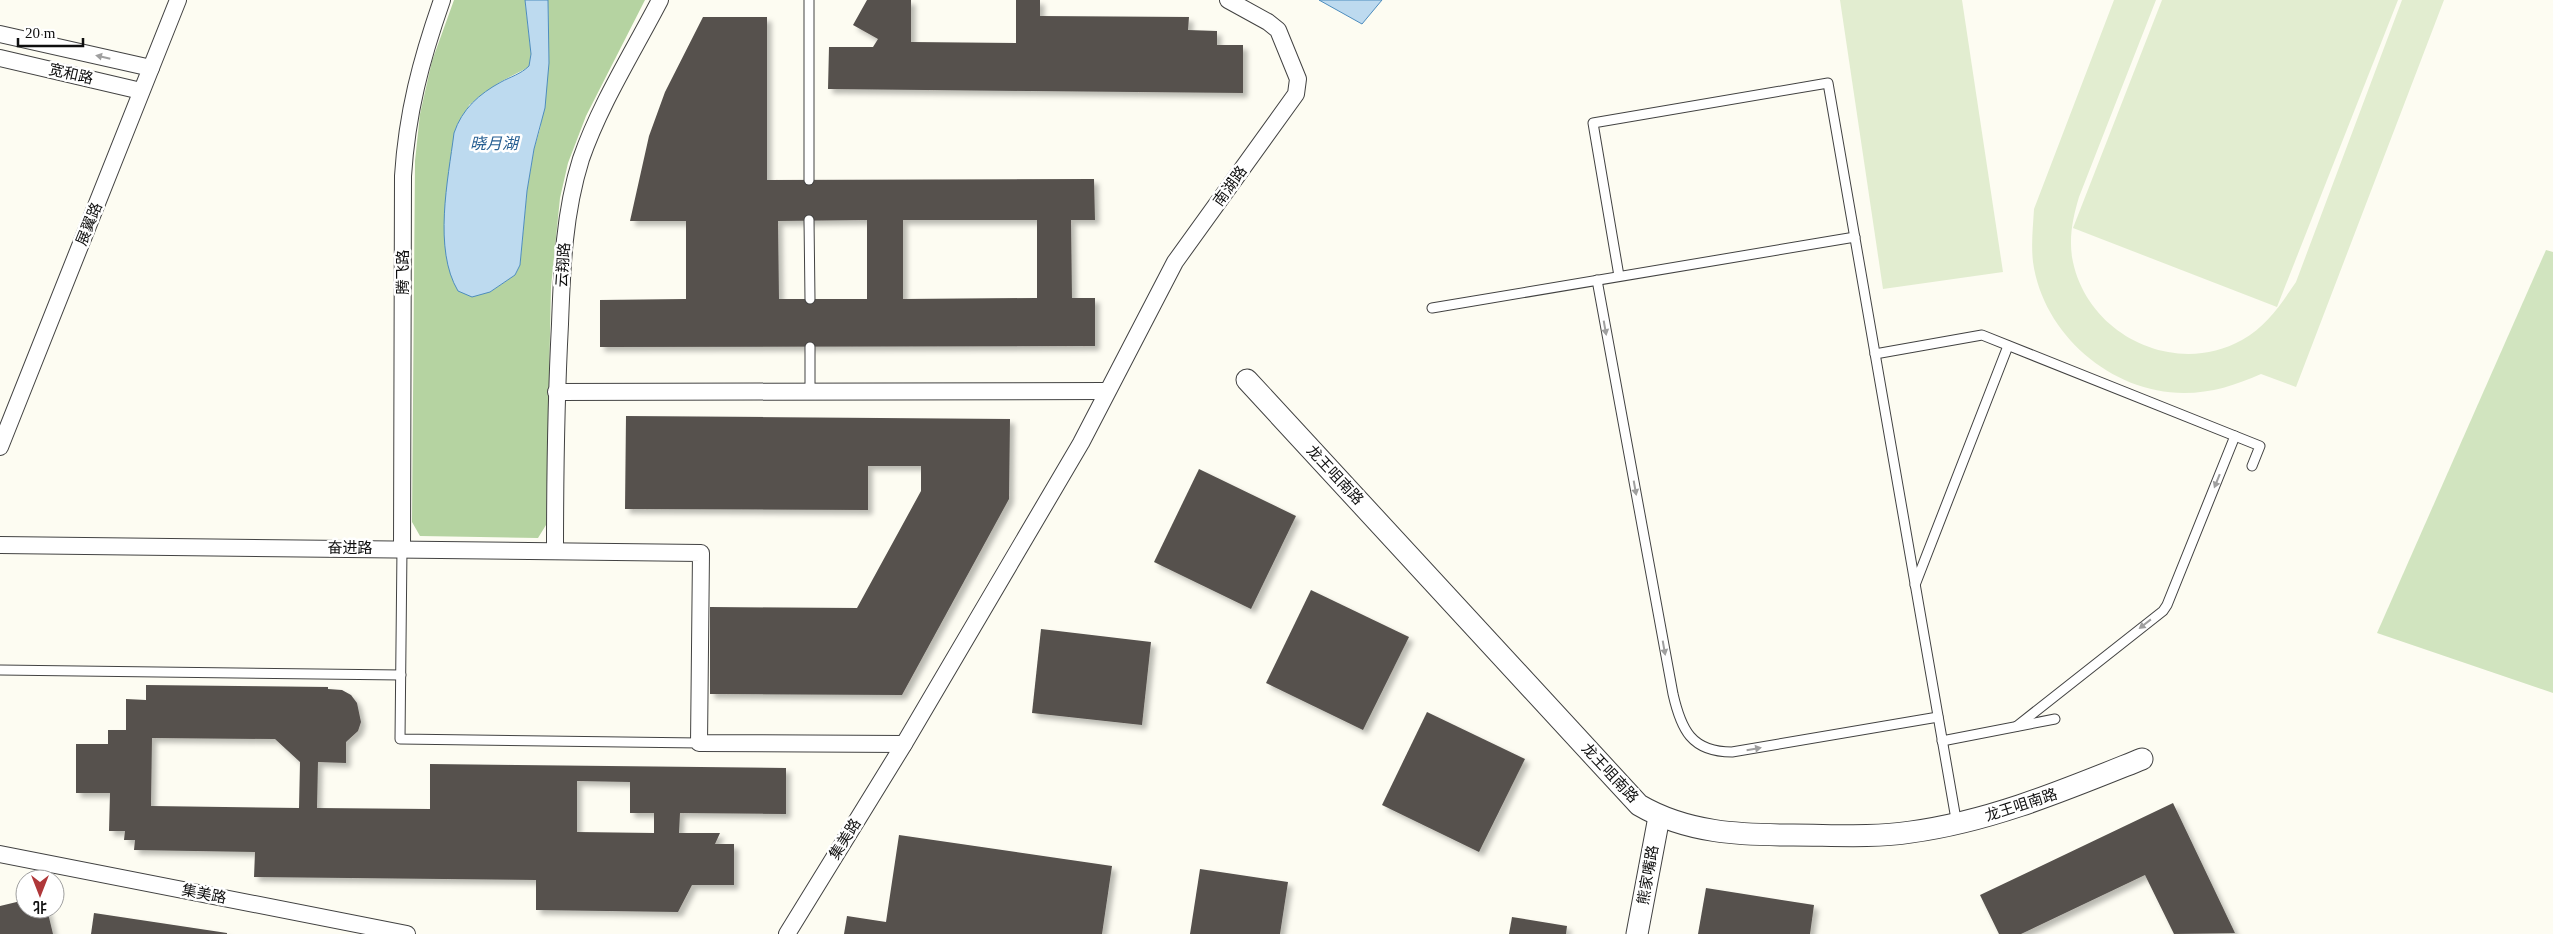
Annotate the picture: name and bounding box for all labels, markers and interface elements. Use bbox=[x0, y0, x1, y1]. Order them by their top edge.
scale bar bbox=[18, 15, 82, 47]
text: 20 m bbox=[25, 25, 56, 41]
one-way arrow bbox=[96, 53, 111, 61]
street label: 宽和路 bbox=[47, 61, 95, 87]
water label: 晓月湖 bbox=[470, 135, 521, 152]
street label: 南湖路 bbox=[1210, 163, 1250, 209]
street label: 展翼路 bbox=[73, 200, 105, 248]
street label: 云翔路 bbox=[553, 242, 573, 288]
street label: 腾飞路 bbox=[395, 249, 411, 295]
one-way arrow bbox=[1602, 320, 1610, 336]
street label: 龙王咀南路 bbox=[1304, 441, 1367, 508]
one-way arrow bbox=[2213, 474, 2220, 489]
one-way arrow bbox=[1631, 480, 1639, 496]
street label: 奋进路 bbox=[327, 540, 373, 556]
one-way arrow bbox=[2139, 619, 2152, 630]
one-way arrow bbox=[1660, 640, 1668, 655]
street label: 龙王咀南路 bbox=[1579, 739, 1642, 806]
one-way arrow bbox=[1746, 744, 1762, 752]
street label: 龙王咀南路 bbox=[1983, 785, 2059, 824]
street label: 集美路 bbox=[826, 816, 864, 862]
street label: 熊家嘴路 bbox=[1634, 844, 1661, 906]
north arrow bbox=[15, 869, 65, 919]
street label: 集美路 bbox=[180, 882, 228, 906]
text: 北 bbox=[33, 899, 47, 914]

